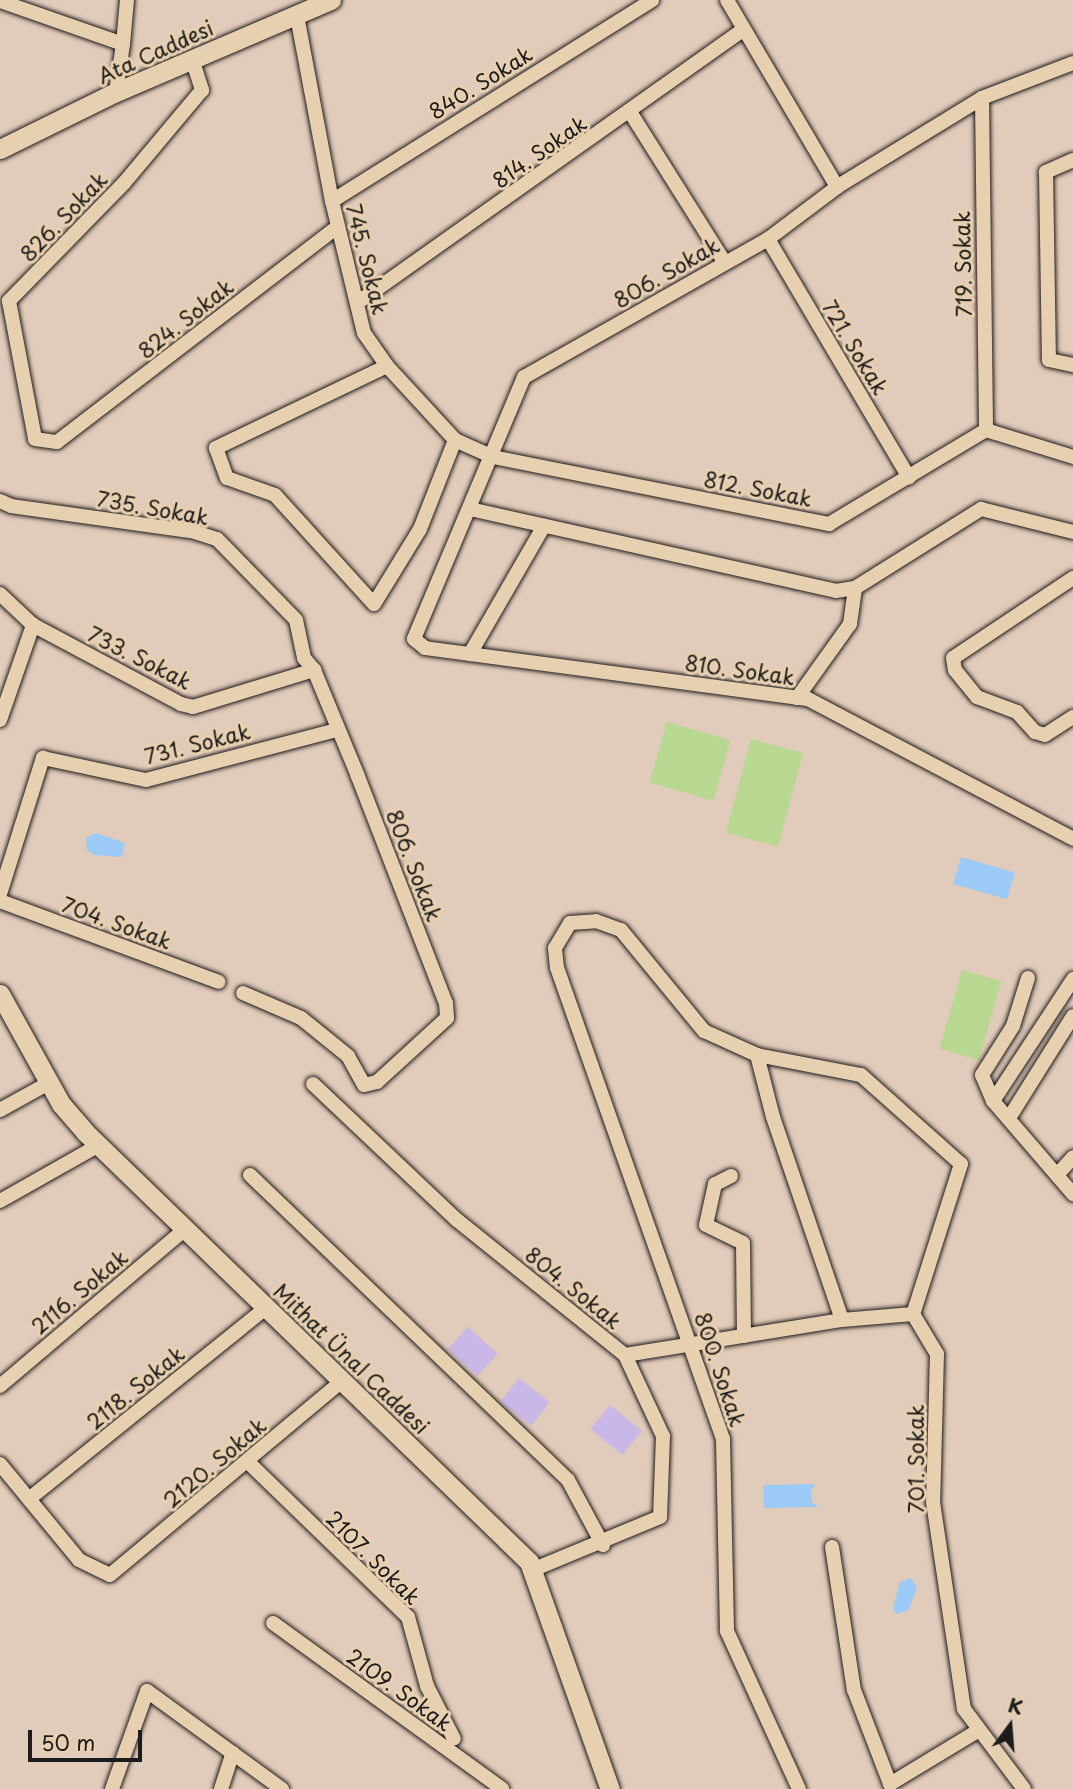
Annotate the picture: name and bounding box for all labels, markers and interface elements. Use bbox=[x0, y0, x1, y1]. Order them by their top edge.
street label: Ata Caddesi bbox=[94, 14, 216, 88]
street label: 840. Sokak bbox=[423, 40, 537, 124]
street label: 814. Sokak bbox=[486, 109, 592, 193]
street label: 826. Sokak bbox=[13, 165, 113, 267]
street label: 745. Sokak bbox=[342, 201, 394, 317]
street label: 719. Sokak bbox=[948, 210, 976, 318]
street label: 806. Sokak bbox=[608, 231, 724, 313]
street label: 824. Sokak bbox=[131, 272, 239, 364]
street label: 721. Sokak bbox=[817, 293, 895, 401]
street label: 812. Sokak bbox=[700, 465, 816, 511]
street label: 735. Sokak bbox=[95, 485, 211, 529]
street label: 733. Sokak bbox=[83, 620, 197, 694]
street label: 810. Sokak bbox=[682, 649, 798, 689]
street label: 731. Sokak bbox=[141, 718, 253, 768]
street label: 806. Sokak bbox=[382, 805, 448, 925]
street label: 704. Sokak bbox=[58, 890, 176, 954]
street label: 804. Sokak bbox=[520, 1240, 628, 1334]
street label: 2116. Sokak bbox=[25, 1243, 133, 1339]
street label: Mithat Ünal Caddesi bbox=[269, 1277, 435, 1439]
street label: 800. Sokak bbox=[691, 1308, 751, 1430]
street label: 2118. Sokak bbox=[81, 1340, 189, 1434]
street label: 701. Sokak bbox=[902, 1403, 928, 1515]
street label: 2120. Sokak bbox=[157, 1411, 271, 1513]
street label: 2107. Sokak bbox=[322, 1505, 426, 1609]
street label: 2109. Sokak bbox=[343, 1643, 457, 1735]
text: K bbox=[1005, 1690, 1026, 1721]
north arrow bbox=[975, 1691, 1045, 1761]
scale bar bbox=[32, 1716, 145, 1760]
text: 50 m bbox=[41, 1726, 95, 1758]

